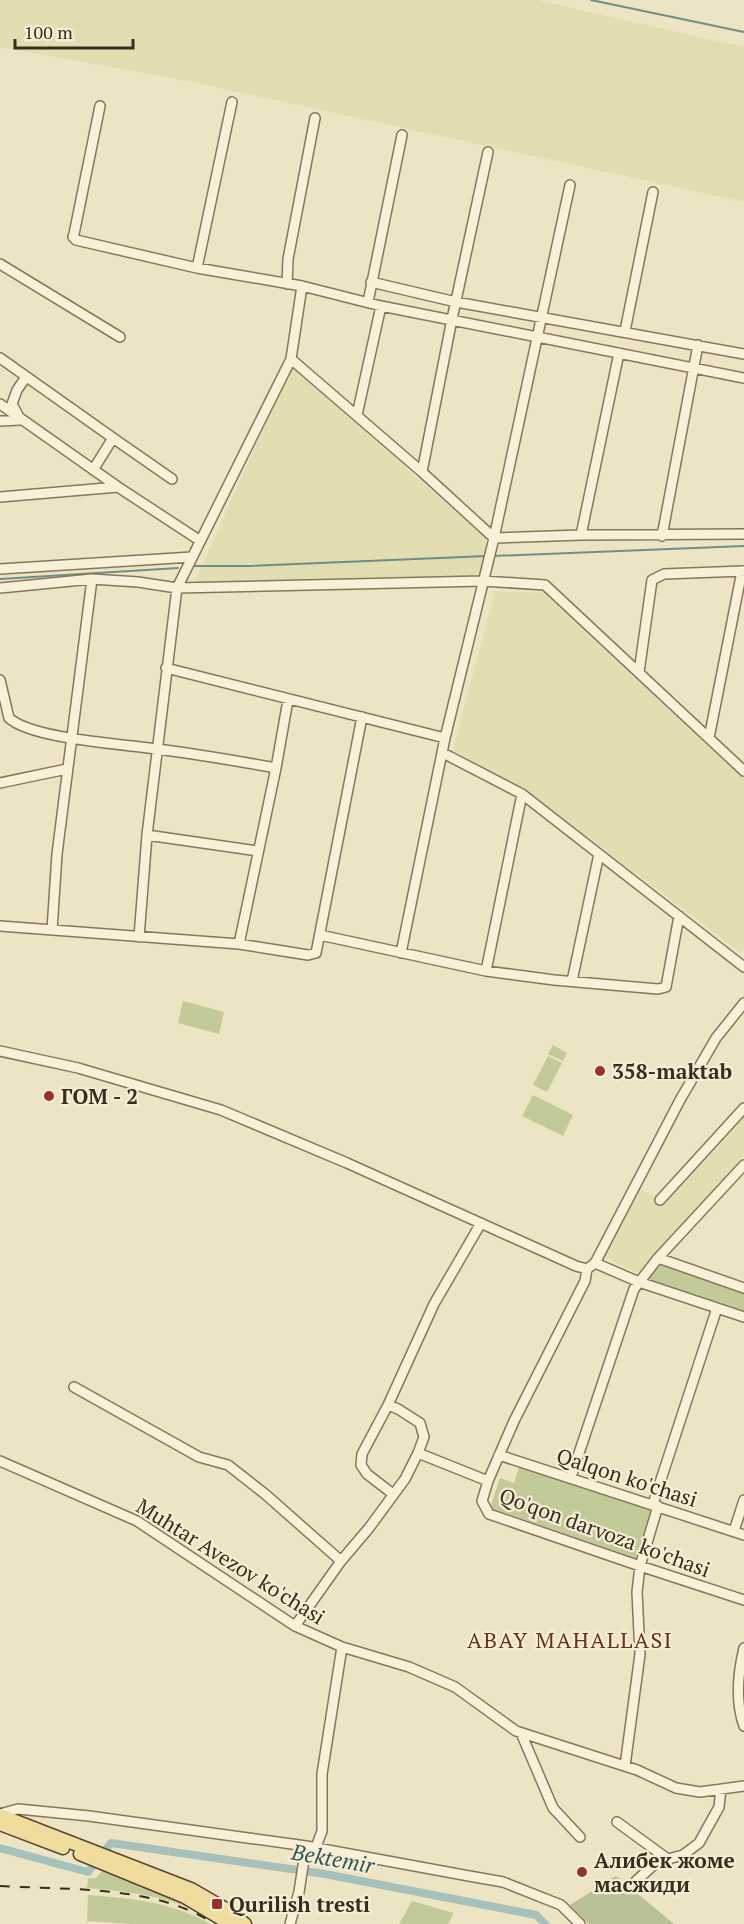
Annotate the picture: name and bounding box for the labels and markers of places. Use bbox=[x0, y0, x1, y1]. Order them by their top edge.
place label: 358-maktab bbox=[612, 1057, 732, 1085]
marker: 358-maktab bbox=[593, 1064, 607, 1078]
place label: ГОМ - 2 bbox=[61, 1082, 138, 1110]
marker: ГОМ - 2 bbox=[42, 1089, 56, 1103]
place label: Алибек жоме масжиди bbox=[594, 1846, 735, 1898]
marker: Алибек жоме масжиди bbox=[575, 1865, 589, 1879]
place label: Qurilish tresti bbox=[229, 1890, 370, 1918]
marker: Qurilish tresti bbox=[210, 1897, 224, 1911]

